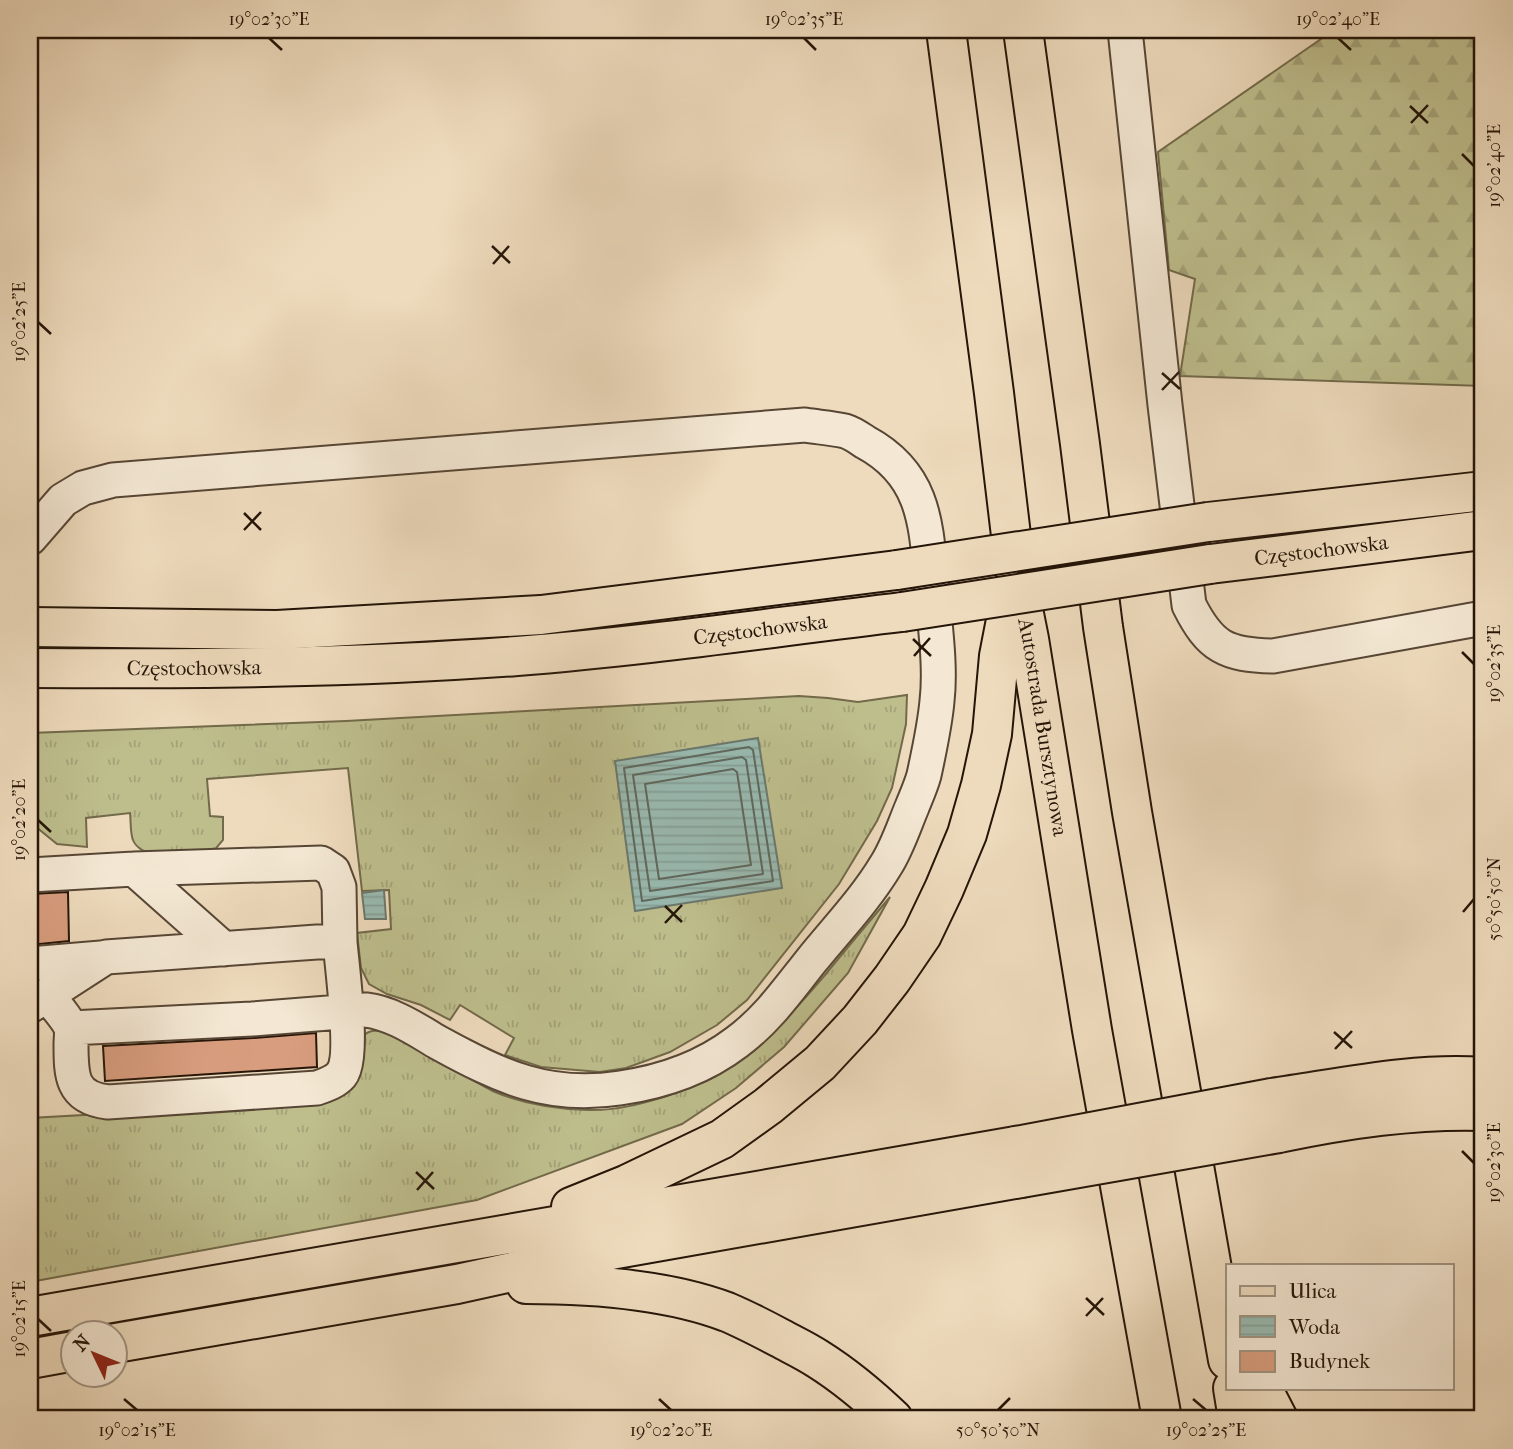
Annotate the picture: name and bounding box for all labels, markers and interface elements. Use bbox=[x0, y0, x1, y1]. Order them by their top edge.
text: 19°02'30"E bbox=[229, 9, 309, 30]
text: 19°02'35"E bbox=[765, 9, 843, 30]
text: 19°02'40"E bbox=[1296, 9, 1380, 30]
text: 19°02'40"E bbox=[1484, 124, 1505, 208]
text: 19°02'25"E bbox=[9, 282, 30, 362]
street label: Częstochowska bbox=[1253, 530, 1390, 570]
street label: Częstochowska bbox=[692, 609, 829, 650]
street label: Autostrada Bursztynowa bbox=[1013, 615, 1073, 838]
text: 19°02'35"E bbox=[1484, 625, 1505, 703]
street label: Częstochowska bbox=[127, 655, 262, 680]
text: 19°02'20"E bbox=[9, 779, 30, 861]
text: 50°50'50"N bbox=[1484, 857, 1505, 941]
text: 19°02'30"E bbox=[1484, 1123, 1505, 1203]
legend bbox=[1226, 1264, 1454, 1390]
text: Ulica bbox=[1289, 1279, 1336, 1303]
text: 19°02'15"E bbox=[9, 1280, 30, 1358]
text: Woda bbox=[1288, 1315, 1340, 1339]
north arrow bbox=[60, 1320, 130, 1390]
text: N bbox=[69, 1330, 96, 1356]
text: Budynek bbox=[1289, 1349, 1370, 1373]
text: 19°02'15"E bbox=[98, 1420, 176, 1441]
text: 19°02'20"E bbox=[630, 1420, 712, 1441]
text: 50°50'50"N bbox=[956, 1420, 1040, 1441]
text: 19°02'25"E bbox=[1166, 1420, 1246, 1441]

